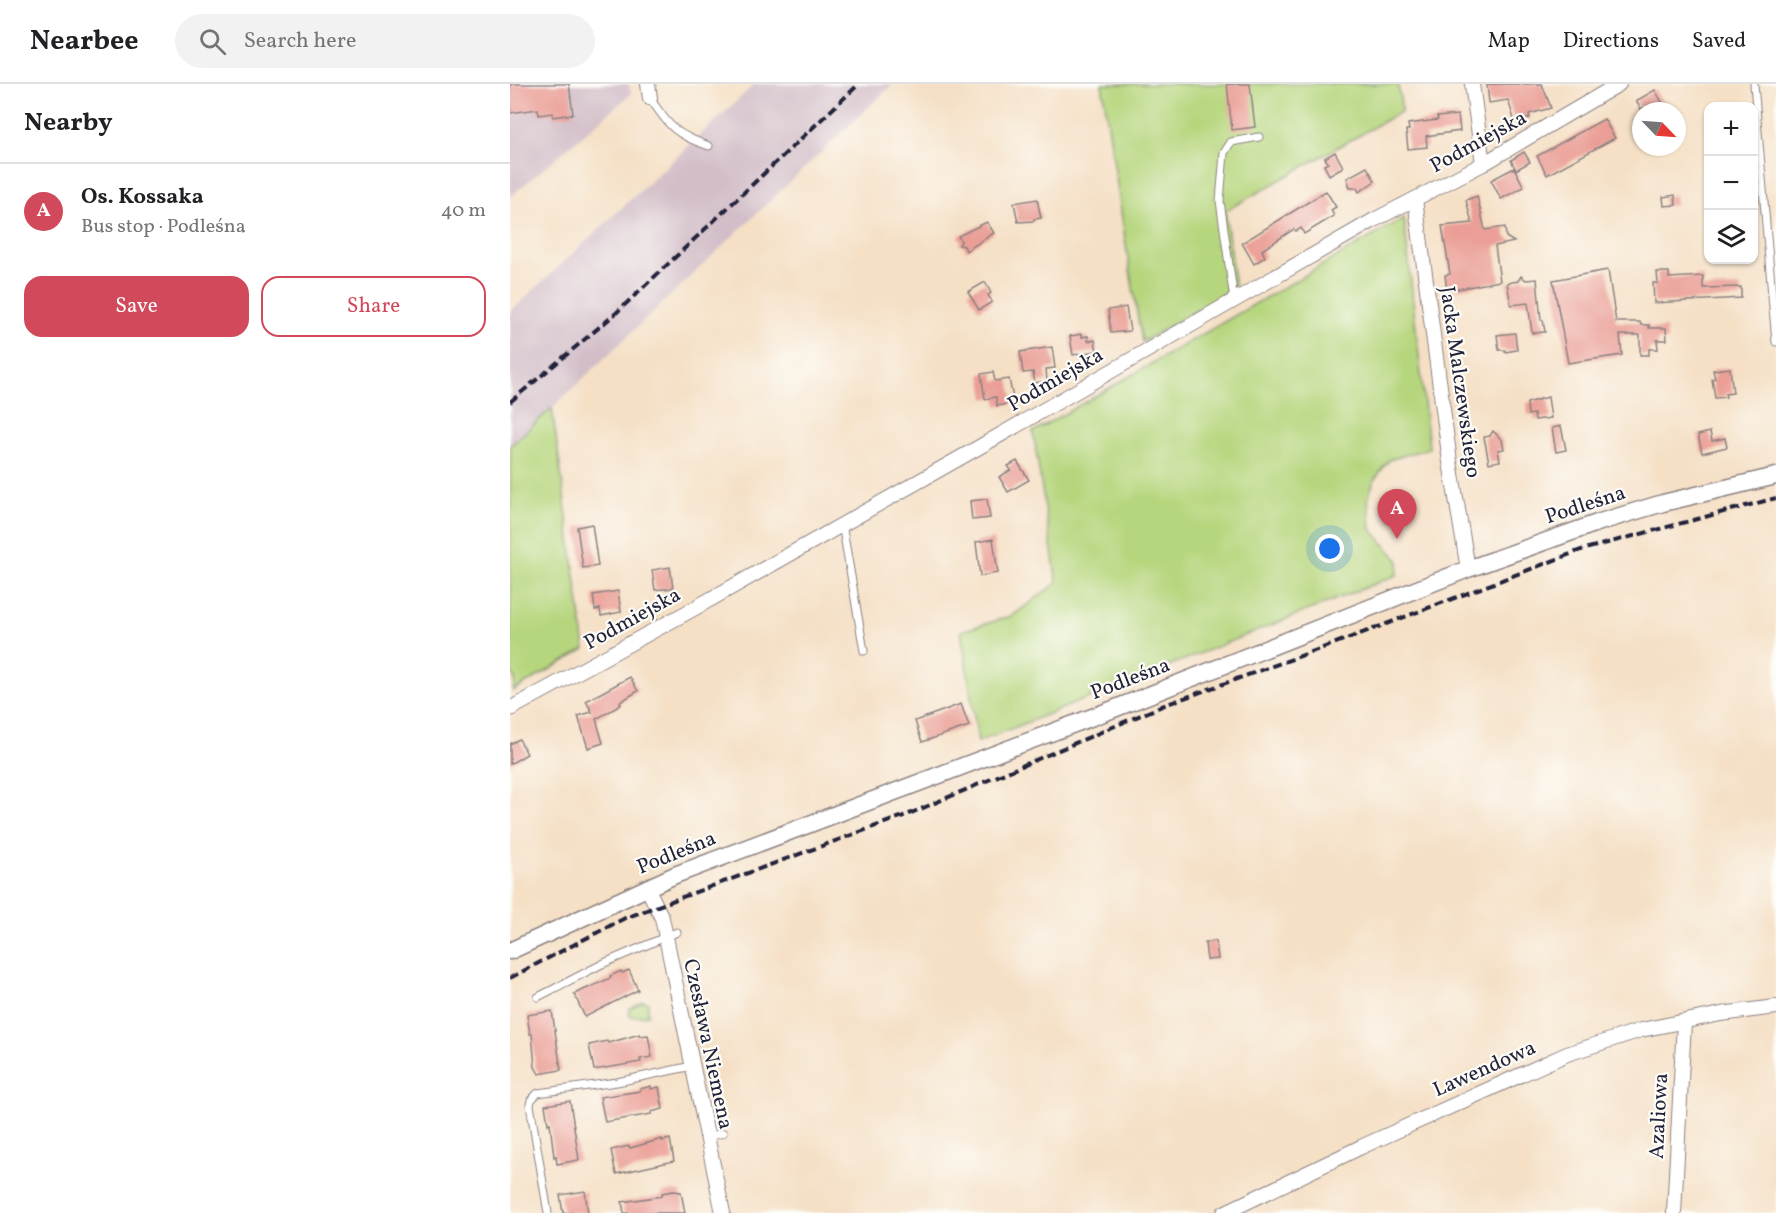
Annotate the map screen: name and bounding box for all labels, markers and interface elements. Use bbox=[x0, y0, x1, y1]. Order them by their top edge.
search box bbox=[175, 14, 595, 68]
text: Nearbee bbox=[30, 22, 139, 61]
icon: search bbox=[196, 25, 229, 58]
text: Search here bbox=[244, 26, 356, 57]
text: Map bbox=[1488, 27, 1530, 56]
text: Directions bbox=[1563, 27, 1659, 56]
text: Saved bbox=[1692, 27, 1746, 56]
north arrow bbox=[1632, 102, 1686, 156]
map controls bbox=[1704, 102, 1758, 264]
button: + bbox=[1704, 102, 1758, 156]
street label: Podmiejska bbox=[1425, 104, 1532, 181]
text: Nearby bbox=[24, 105, 113, 141]
button: − bbox=[1704, 156, 1758, 210]
text: Os. Kossaka bbox=[81, 182, 204, 213]
text: A bbox=[36, 197, 51, 225]
text: 40 m bbox=[441, 197, 486, 225]
button: layers bbox=[1704, 210, 1758, 264]
text: Bus stop · Podleśna bbox=[81, 213, 246, 241]
button: Save bbox=[24, 276, 249, 337]
button: Share bbox=[261, 276, 486, 337]
street label: Jacka Malczewskiego bbox=[1432, 285, 1487, 480]
street label: Podmiejska bbox=[1002, 341, 1109, 419]
street label: Podleśna bbox=[1542, 479, 1629, 532]
pin: A bbox=[1378, 490, 1416, 539]
your location bbox=[1315, 534, 1344, 563]
street label: Podmiejska bbox=[579, 581, 686, 658]
street label: Podleśna bbox=[1087, 651, 1174, 708]
street label: Podleśna bbox=[633, 824, 720, 882]
street label: Czesława Niemena bbox=[675, 956, 740, 1132]
street label: Lawendowa bbox=[1429, 1034, 1541, 1105]
street label: Azaliowa bbox=[1643, 1072, 1676, 1160]

